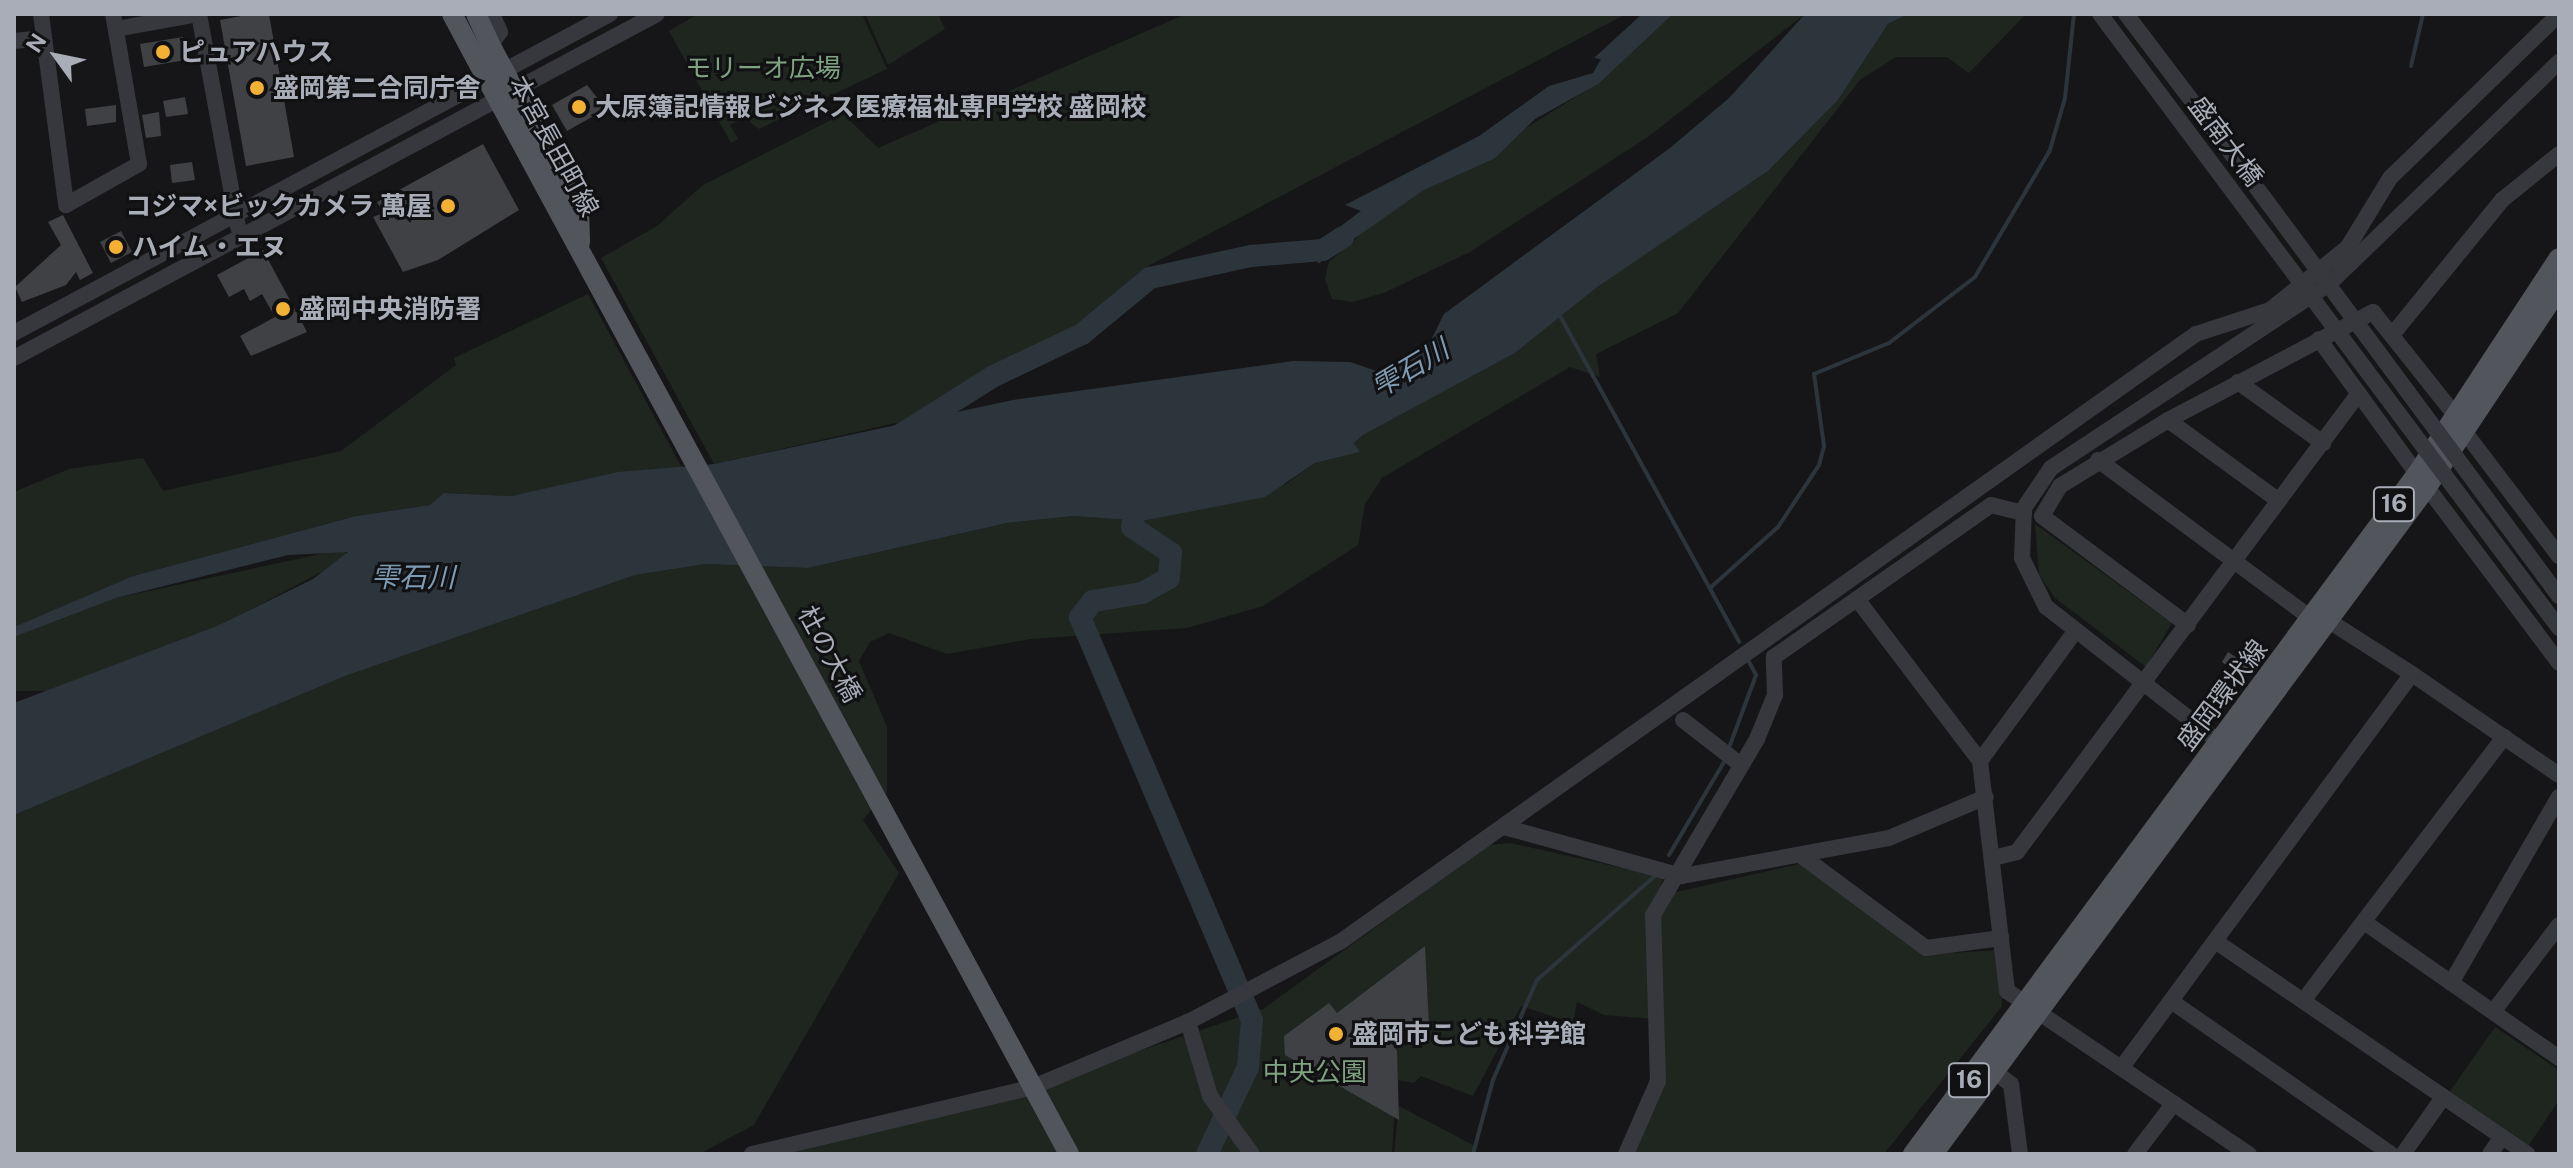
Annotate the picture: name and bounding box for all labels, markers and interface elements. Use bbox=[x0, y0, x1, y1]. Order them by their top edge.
north arrow bbox=[16, 16, 96, 96]
text: N bbox=[20, 29, 51, 57]
place label: ピュアハウス bbox=[179, 36, 335, 68]
marker: ピュアハウス bbox=[154, 43, 172, 61]
park label: モリーオ広場 bbox=[685, 52, 841, 84]
street label: 本宮長田町線 bbox=[503, 70, 605, 222]
place label: 盛岡第二合同庁舎 bbox=[273, 72, 481, 104]
marker: 盛岡第二合同庁舎 bbox=[248, 79, 266, 97]
street label: 盛南大橋 bbox=[2182, 90, 2270, 192]
place label: 大原簿記情報ビジネス医療福祉専門学校 盛岡校 bbox=[595, 91, 1147, 123]
marker: 大原簿記情報ビジネス医療福祉専門学校 盛岡校 bbox=[570, 98, 588, 116]
place label: コジマ×ビックカメラ 萬屋 bbox=[125, 190, 432, 222]
marker: コジマ×ビックカメラ 萬屋 bbox=[439, 197, 457, 215]
place label: ハイム・エヌ bbox=[132, 231, 288, 263]
marker: ハイム・エヌ bbox=[107, 238, 125, 256]
place label: 盛岡中央消防署 bbox=[299, 293, 481, 325]
marker: 盛岡中央消防署 bbox=[274, 300, 292, 318]
water label: 雫石川 bbox=[1365, 332, 1455, 404]
road number: 16 bbox=[2372, 484, 2416, 524]
water label: 雫石川 bbox=[371, 560, 455, 594]
street label: 杜の大橋 bbox=[792, 601, 868, 707]
street label: 盛岡環状線 bbox=[2170, 634, 2274, 756]
place label: 盛岡市こども科学館 bbox=[1352, 1018, 1586, 1050]
marker: 盛岡市こども科学館 bbox=[1327, 1025, 1345, 1043]
park label: 中央公園 bbox=[1263, 1056, 1367, 1088]
road number: 16 bbox=[1947, 1060, 1991, 1100]

